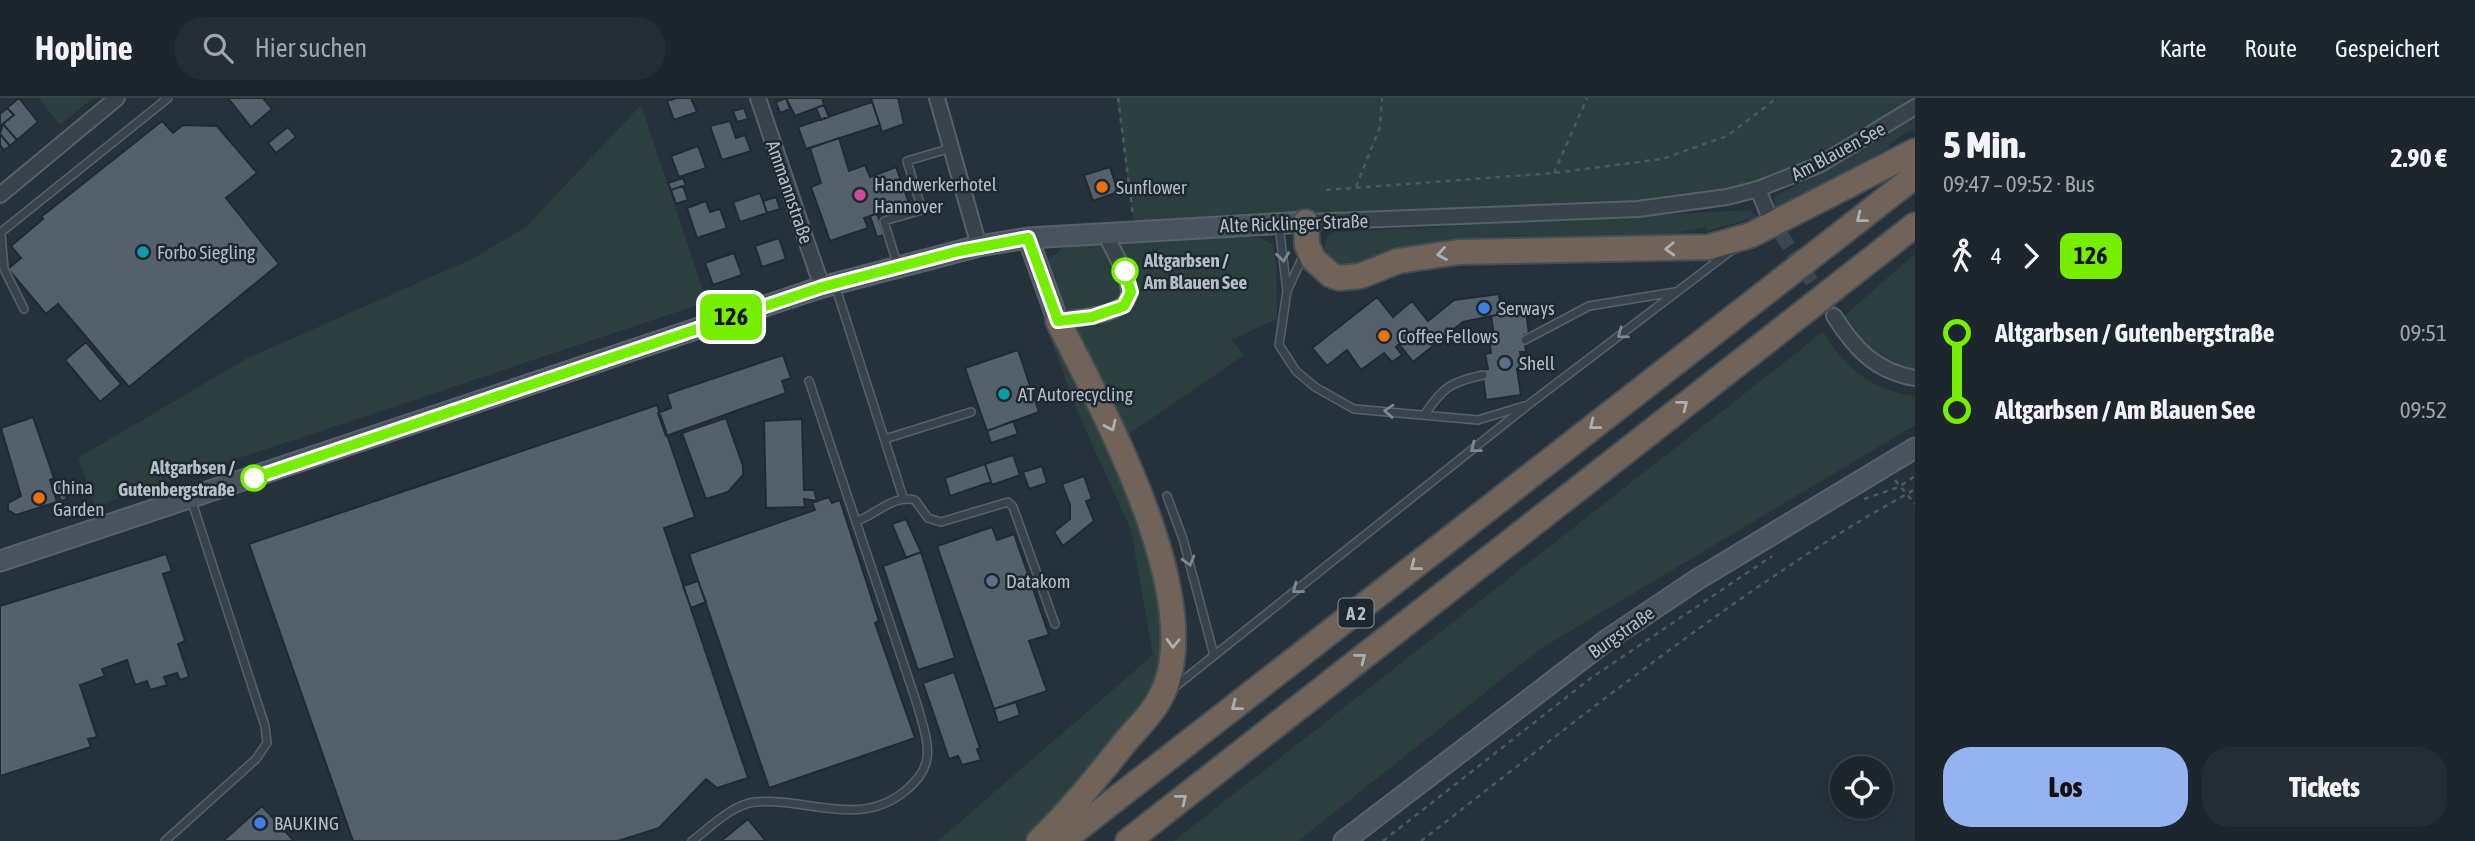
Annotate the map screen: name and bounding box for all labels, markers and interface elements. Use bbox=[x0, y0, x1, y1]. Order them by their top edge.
search box bbox=[175, 17, 665, 80]
text: Hopline bbox=[35, 29, 133, 67]
icon: search bbox=[199, 29, 237, 67]
text: Hier suchen bbox=[255, 33, 367, 63]
text: Karte bbox=[2160, 35, 2206, 62]
text: Route bbox=[2244, 35, 2297, 62]
text: Gespeichert bbox=[2335, 35, 2440, 62]
street label: Am Blauen See bbox=[1787, 117, 1889, 185]
text: 5 Min. bbox=[1943, 123, 2025, 166]
street label: Ammannstraße bbox=[762, 137, 818, 247]
text: 2.90 € bbox=[2390, 143, 2447, 173]
text: 09:47 – 09:52 · Bus bbox=[1943, 171, 2095, 197]
place label: Handwerkerhotel Hannover bbox=[874, 173, 997, 217]
place label: Sunflower bbox=[1116, 176, 1187, 198]
marker: Sunflower bbox=[1094, 179, 1110, 195]
marker: Handwerkerhotel Hannover bbox=[852, 187, 868, 203]
street label: Alte Ricklinger Straße bbox=[1219, 209, 1369, 237]
one-way arrow bbox=[1856, 210, 1869, 223]
icon: walk bbox=[1943, 237, 1981, 275]
icon: forward bbox=[2012, 237, 2050, 275]
place label: Forbo Siegling bbox=[157, 241, 256, 263]
one-way arrow bbox=[1664, 242, 1675, 257]
text: 126 bbox=[2074, 242, 2108, 269]
text: 4 bbox=[1991, 243, 2002, 269]
marker: Forbo Siegling bbox=[135, 244, 151, 260]
one-way arrow bbox=[1436, 247, 1448, 262]
place label: Altgarbsen / Am Blauen See bbox=[1143, 249, 1248, 293]
one-way arrow bbox=[1275, 251, 1290, 263]
marker: Altgarbsen / Am Blauen See bbox=[1112, 258, 1138, 284]
line badge: 126 bbox=[691, 294, 771, 340]
place label: Serways bbox=[1498, 297, 1555, 319]
marker: Serways bbox=[1476, 300, 1492, 316]
text: 126 bbox=[714, 303, 748, 330]
text: Altgarbsen / Gutenbergstraße bbox=[1995, 318, 2274, 348]
text: 09:51 bbox=[2400, 320, 2447, 346]
place label: Coffee Fellows bbox=[1398, 325, 1498, 347]
one-way arrow bbox=[1617, 325, 1629, 338]
marker: Coffee Fellows bbox=[1376, 328, 1392, 344]
place label: Shell bbox=[1519, 352, 1555, 374]
marker: Shell bbox=[1497, 355, 1513, 371]
place label: AT Autorecycling bbox=[1018, 383, 1134, 405]
marker: AT Autorecycling bbox=[996, 386, 1012, 402]
text: Altgarbsen / Am Blauen See bbox=[1995, 395, 2256, 425]
text: 09:52 bbox=[2400, 397, 2447, 423]
one-way arrow bbox=[1675, 401, 1688, 414]
one-way arrow bbox=[1383, 404, 1394, 419]
one-way arrow bbox=[1590, 417, 1602, 430]
one-way arrow bbox=[1102, 419, 1116, 432]
one-way arrow bbox=[1470, 439, 1482, 452]
place label: Altgarbsen / Gutenbergstraße bbox=[118, 456, 236, 500]
marker: Altgarbsen / Gutenbergstraße bbox=[241, 465, 267, 491]
place label: China Garden bbox=[53, 476, 104, 520]
marker: China Garden bbox=[31, 490, 47, 506]
one-way arrow bbox=[1180, 555, 1195, 567]
one-way arrow bbox=[1411, 557, 1423, 570]
place label: Datakom bbox=[1006, 570, 1070, 592]
marker: Datakom bbox=[984, 573, 1000, 589]
one-way arrow bbox=[1292, 581, 1304, 594]
road number: A 2 bbox=[1338, 598, 1374, 628]
street label: Burgstraße bbox=[1584, 601, 1658, 663]
one-way arrow bbox=[1166, 638, 1181, 649]
one-way arrow bbox=[1353, 654, 1365, 667]
one-way arrow bbox=[1232, 698, 1244, 711]
button: Los bbox=[1943, 747, 2188, 827]
button: Tickets bbox=[2202, 747, 2447, 827]
map controls bbox=[1830, 756, 1893, 819]
button: locate bbox=[1830, 756, 1893, 819]
one-way arrow bbox=[1174, 795, 1187, 807]
place label: BAUKING bbox=[274, 812, 339, 834]
marker: BAUKING bbox=[252, 815, 268, 831]

